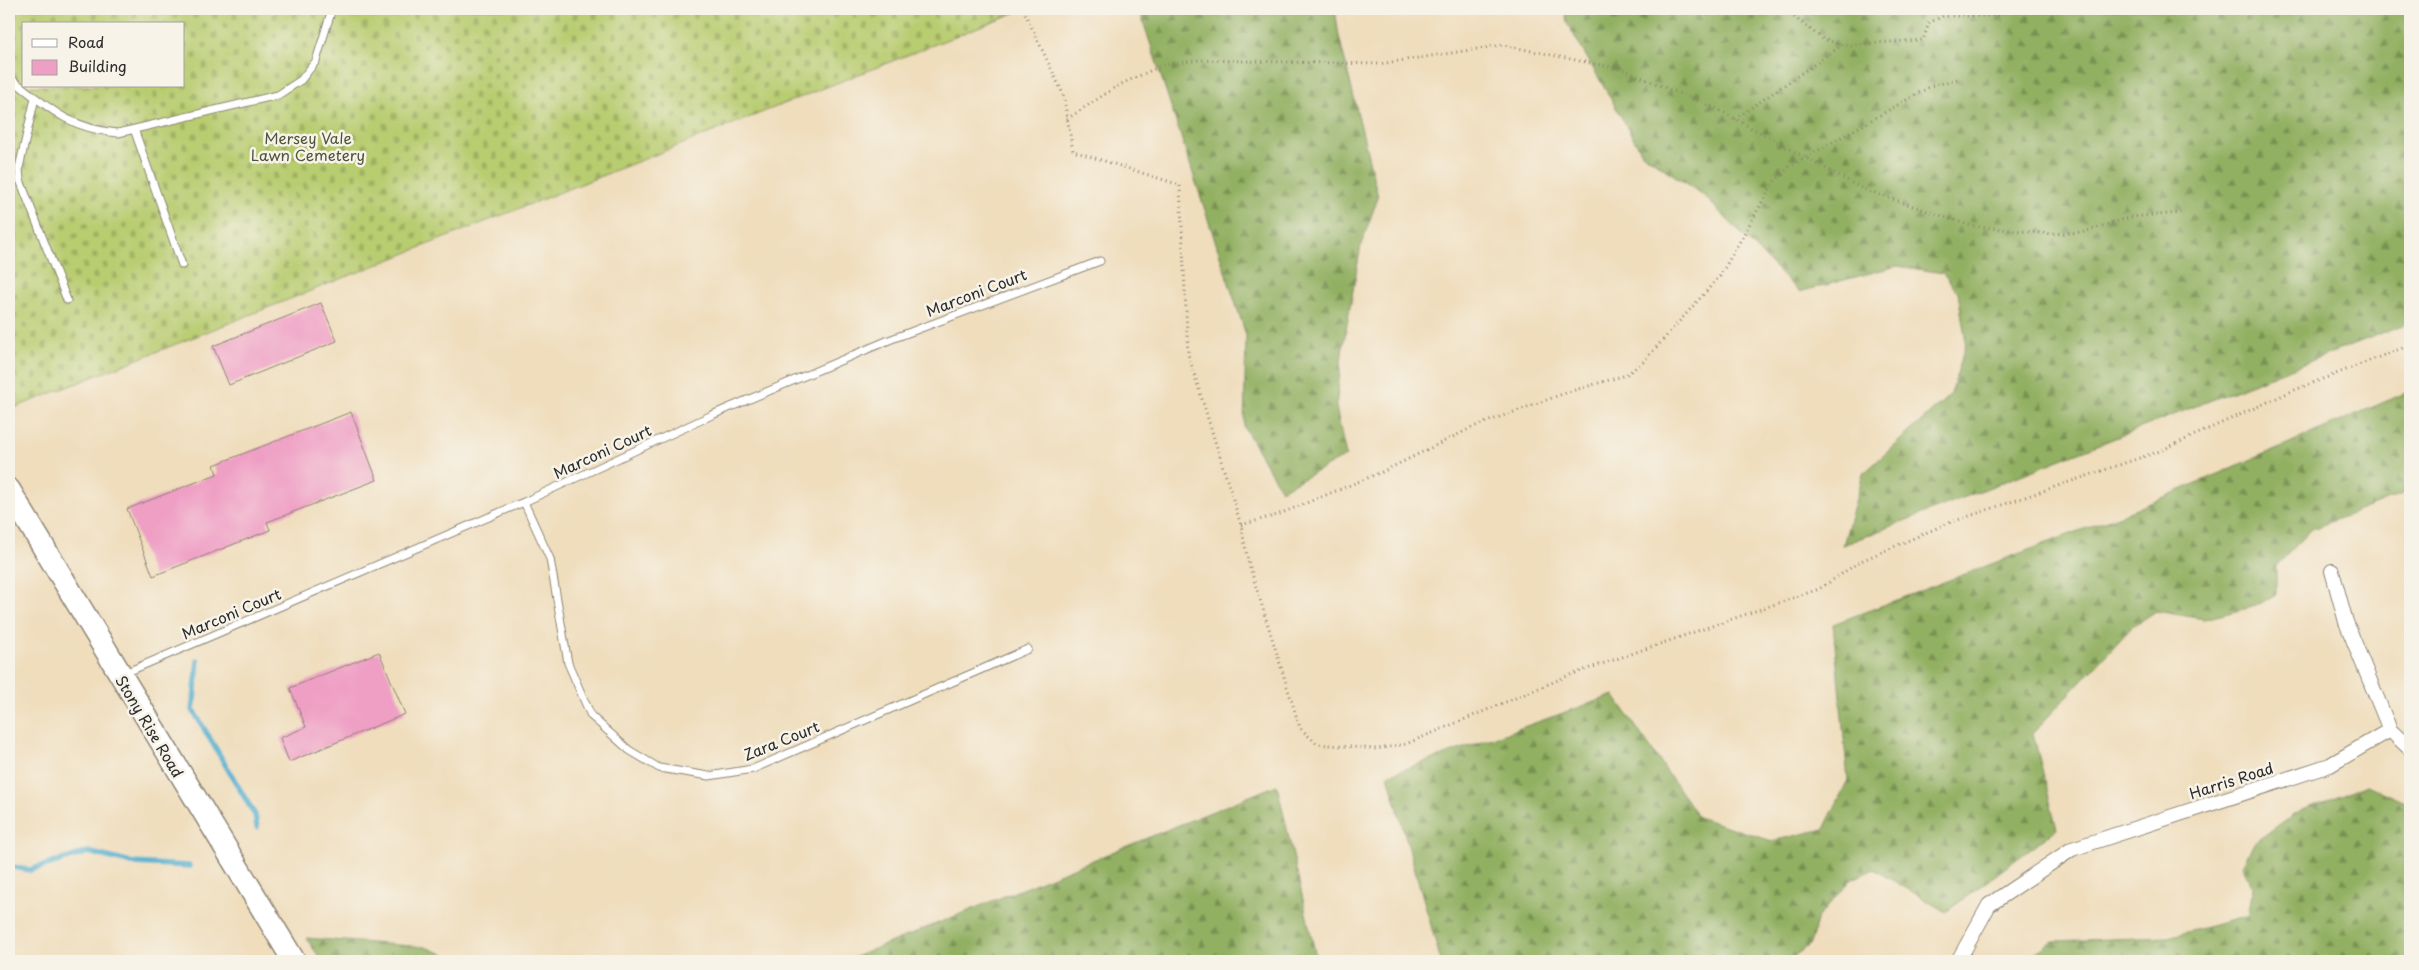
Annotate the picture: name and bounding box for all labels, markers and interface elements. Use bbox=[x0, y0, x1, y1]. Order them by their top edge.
legend bbox=[22, 22, 185, 88]
text: Road bbox=[68, 30, 104, 53]
text: Building bbox=[68, 54, 127, 77]
park label: Mersey Vale Lawn Cemetery bbox=[251, 126, 365, 166]
street label: Marconi Court bbox=[922, 262, 1030, 322]
street label: Marconi Court bbox=[549, 418, 655, 484]
street label: Marconi Court bbox=[178, 582, 284, 644]
street label: Stony Rise Road bbox=[110, 670, 190, 782]
street label: Zara Court bbox=[740, 714, 822, 766]
street label: Harris Road bbox=[2186, 756, 2276, 804]

